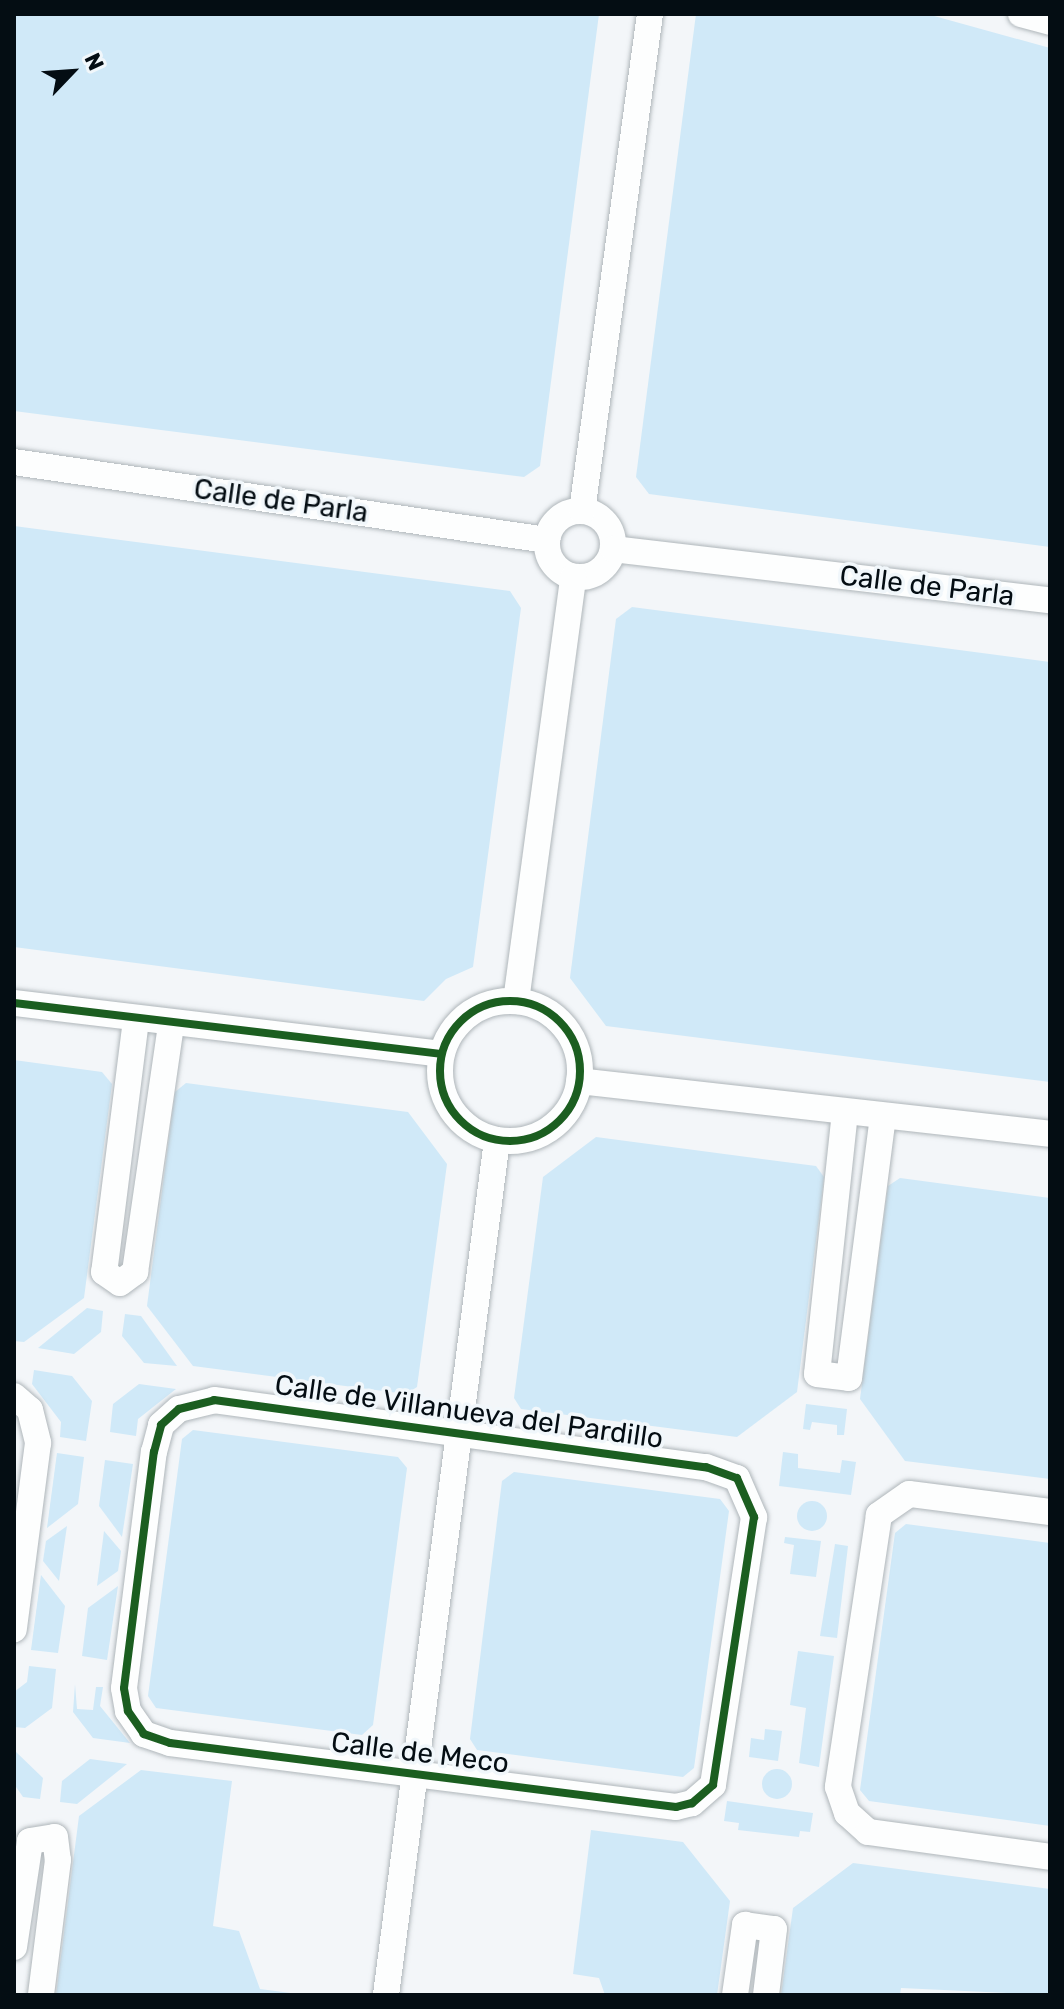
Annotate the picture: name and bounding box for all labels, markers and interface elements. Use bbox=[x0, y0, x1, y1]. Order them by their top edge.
north arrow bbox=[32, 32, 112, 112]
text: N bbox=[79, 49, 110, 75]
street label: Calle de Parla bbox=[192, 472, 370, 530]
street label: Calle de Parla bbox=[838, 559, 1016, 613]
street label: Calle de Villanueva del Pardillo bbox=[272, 1368, 666, 1456]
street label: Calle de Meco bbox=[329, 1725, 511, 1781]

